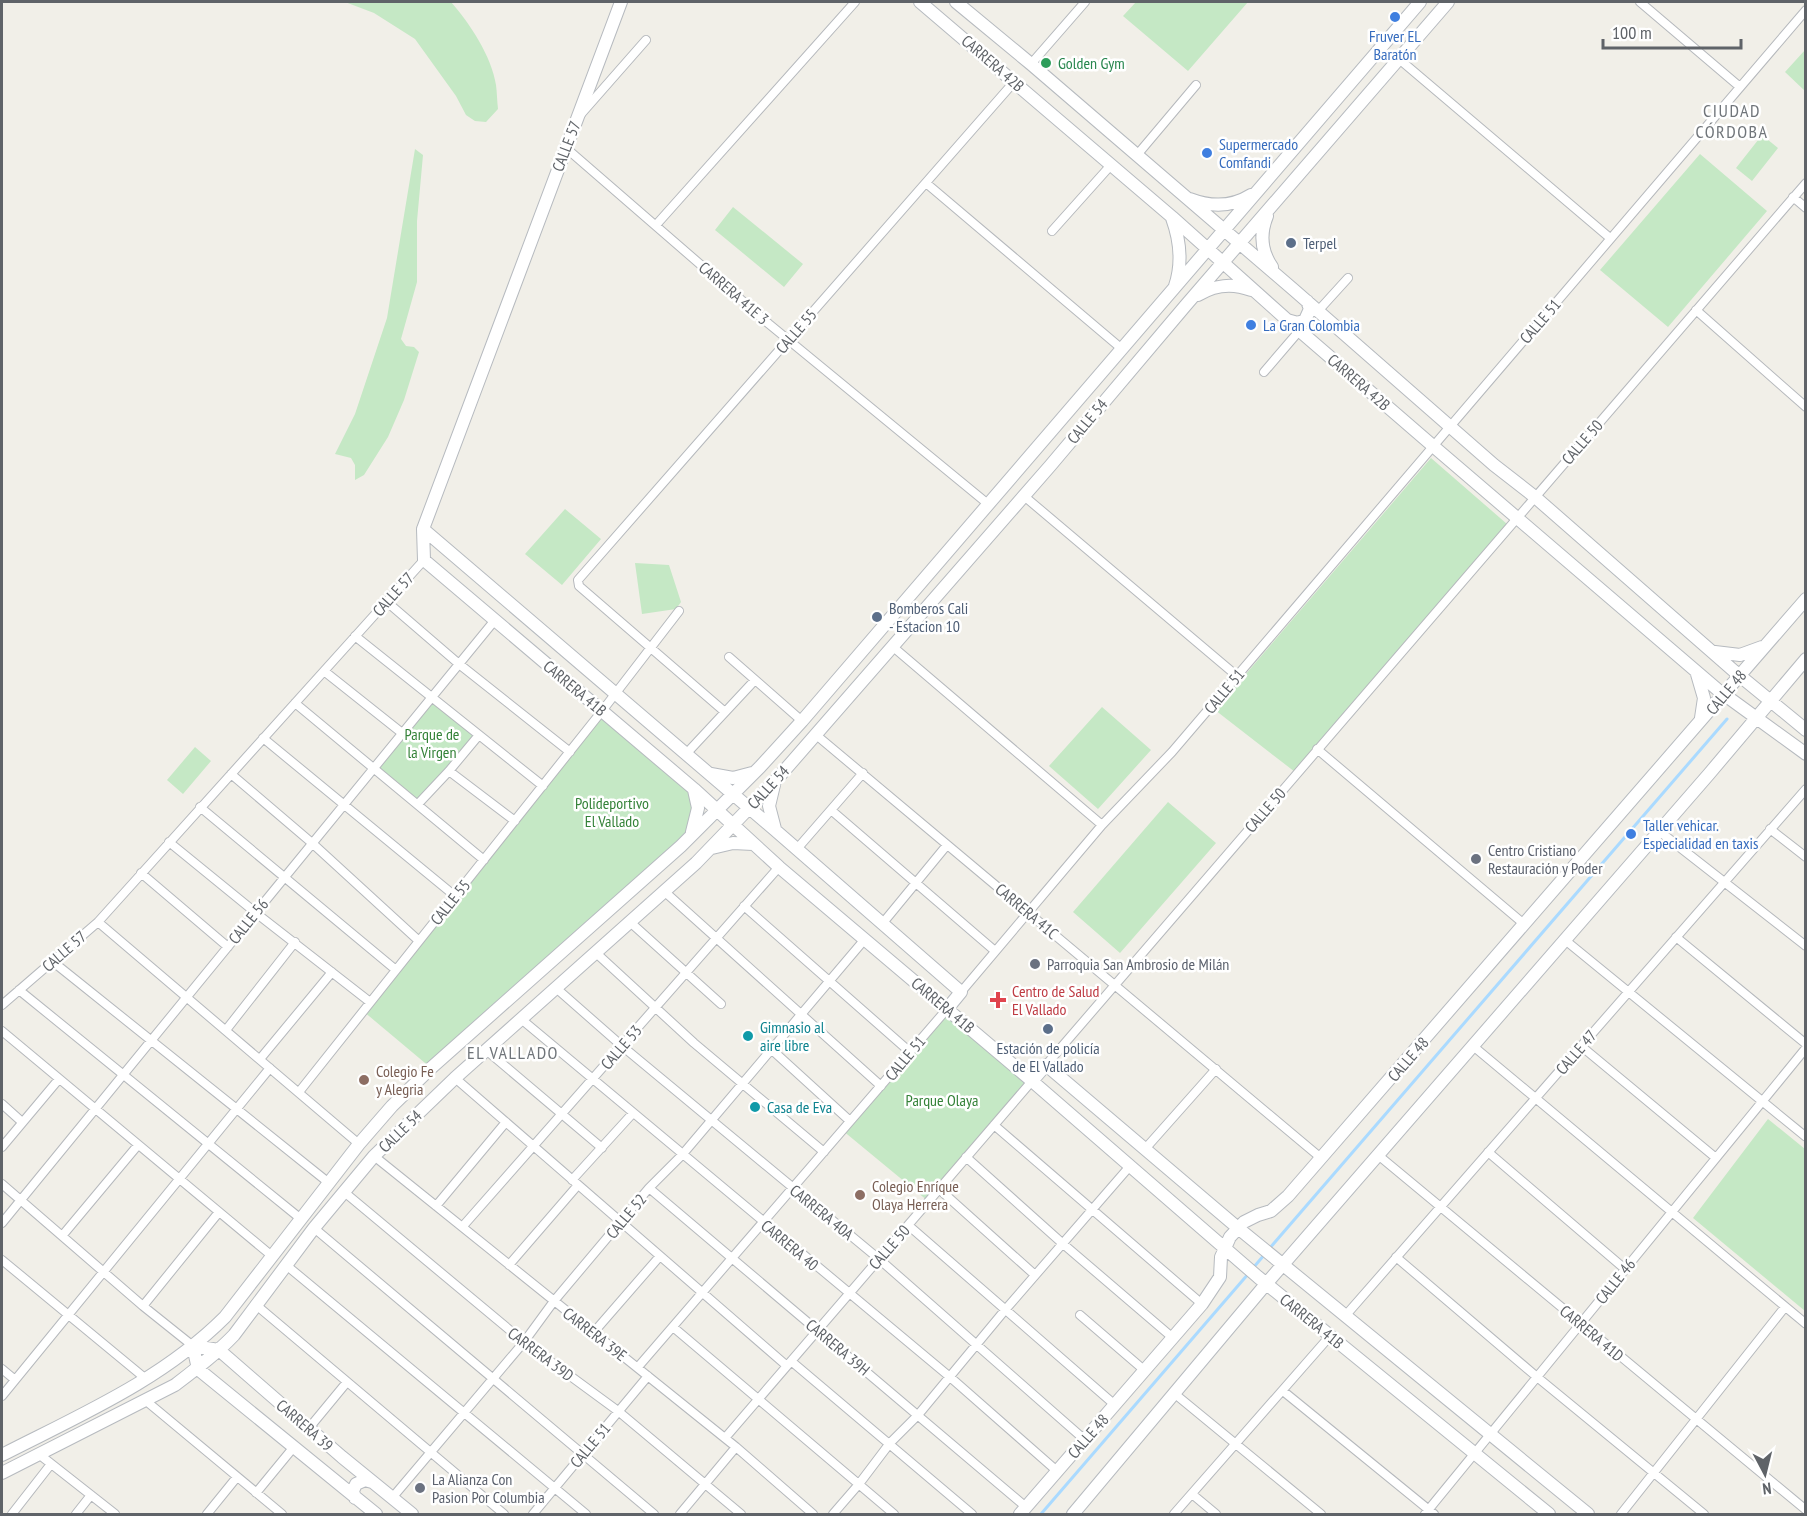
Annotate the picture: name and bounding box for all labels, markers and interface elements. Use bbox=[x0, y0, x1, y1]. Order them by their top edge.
marker: Fruver EL Baratón bbox=[1388, 10, 1402, 24]
scale bar bbox=[1603, 12, 1741, 50]
text: 100 m bbox=[1612, 21, 1652, 44]
place label: Fruver EL Baratón bbox=[1369, 26, 1421, 64]
street label: CARRERA 42B bbox=[958, 30, 1028, 96]
place label: Golden Gym bbox=[1058, 53, 1125, 73]
marker: Golden Gym bbox=[1039, 56, 1053, 70]
district label: CIUDAD CÓRDOBA bbox=[1695, 99, 1769, 143]
street label: CALLE 57 bbox=[547, 118, 585, 174]
place label: Supermercado Comfandi bbox=[1219, 134, 1298, 172]
marker: Supermercado Comfandi bbox=[1200, 146, 1214, 160]
place label: Terpel bbox=[1303, 233, 1337, 253]
marker: Terpel bbox=[1284, 236, 1298, 250]
street label: CARRERA 41E 3 bbox=[695, 257, 773, 329]
street label: CALLE 51 bbox=[1515, 295, 1565, 347]
street label: CALLE 55 bbox=[771, 305, 821, 357]
place label: La Gran Colombia bbox=[1263, 315, 1360, 335]
marker: La Gran Colombia bbox=[1244, 318, 1258, 332]
street label: CARRERA 42B bbox=[1324, 349, 1394, 415]
street label: CALLE 54 bbox=[1062, 394, 1112, 448]
street label: CALLE 50 bbox=[1557, 416, 1607, 468]
street label: CALLE 57 bbox=[368, 568, 418, 620]
place label: Bomberos Cali - Estacion 10 bbox=[889, 598, 968, 636]
marker: Bomberos Cali - Estacion 10 bbox=[870, 610, 884, 624]
street label: CARRERA 41B bbox=[539, 656, 611, 720]
street label: CALLE 51 bbox=[1199, 664, 1249, 718]
street label: CALLE 48 bbox=[1701, 665, 1751, 719]
park label: Parque de la Virgen bbox=[405, 724, 459, 762]
street label: CALLE 54 bbox=[743, 761, 793, 813]
street label: CALLE 50 bbox=[1240, 784, 1290, 836]
park label: Polideportivo El Vallado bbox=[575, 793, 649, 831]
place label: Taller vehicar. Especialidad en taxis bbox=[1643, 815, 1758, 853]
marker: Taller vehicar. Especialidad en taxis bbox=[1624, 827, 1638, 841]
place label: Centro Cristiano Restauración y Poder bbox=[1488, 840, 1603, 878]
marker: Centro Cristiano Restauración y Poder bbox=[1469, 852, 1483, 866]
street label: CALLE 55 bbox=[426, 875, 474, 929]
street label: CARRERA 41C bbox=[991, 879, 1063, 943]
street label: CALLE 56 bbox=[224, 894, 272, 948]
street label: CALLE 57 bbox=[38, 926, 90, 976]
place label: Parroquia San Ambrosio de Milán bbox=[1047, 954, 1229, 974]
marker: Parroquia San Ambrosio de Milán bbox=[1028, 957, 1042, 971]
street label: CARRERA 41B bbox=[907, 973, 979, 1037]
place label: Centro de Salud El Vallado bbox=[1012, 981, 1099, 1019]
marker: Centro de Salud El Vallado bbox=[989, 991, 1007, 1009]
place label: Gimnasio al aire libre bbox=[760, 1017, 825, 1055]
street label: CALLE 53 bbox=[596, 1021, 646, 1073]
marker: Estación de policía de El Vallado bbox=[1041, 1022, 1055, 1036]
street label: CALLE 47 bbox=[1551, 1026, 1601, 1078]
marker: Gimnasio al aire libre bbox=[741, 1029, 755, 1043]
street label: CALLE 51 bbox=[880, 1031, 930, 1085]
street label: CALLE 48 bbox=[1383, 1033, 1433, 1085]
place label: Estación de policía de El Vallado bbox=[996, 1038, 1100, 1076]
district label: EL VALLADO bbox=[467, 1041, 559, 1064]
place label: Colegio Fe y Alegria bbox=[376, 1061, 434, 1099]
marker: Colegio Fe y Alegria bbox=[357, 1073, 371, 1087]
park label: Parque Olaya bbox=[906, 1090, 978, 1110]
place label: Casa de Eva bbox=[767, 1097, 832, 1117]
marker: Casa de Eva bbox=[748, 1100, 762, 1114]
street label: CALLE 54 bbox=[374, 1106, 426, 1156]
place label: Colegio Enríque Olaya Herrera bbox=[872, 1176, 959, 1214]
street label: CARRERA 40A bbox=[786, 1180, 858, 1244]
marker: Colegio Enríque Olaya Herrera bbox=[853, 1188, 867, 1202]
street label: CALLE 52 bbox=[601, 1189, 651, 1243]
street label: CARRERA 40 bbox=[757, 1215, 823, 1275]
street label: CALLE 50 bbox=[864, 1221, 914, 1273]
street label: CALLE 46 bbox=[1591, 1254, 1639, 1308]
street label: CARRERA 41B bbox=[1276, 1289, 1348, 1353]
street label: CARRERA 41D bbox=[1556, 1301, 1628, 1365]
street label: CARRERA 39E bbox=[559, 1303, 631, 1365]
street label: CARRERA 39H bbox=[802, 1314, 874, 1380]
street label: CARRERA 39D bbox=[504, 1323, 578, 1385]
street label: CARRERA 39 bbox=[272, 1395, 338, 1455]
street label: CALLE 48 bbox=[1063, 1410, 1113, 1462]
street label: CALLE 51 bbox=[565, 1418, 615, 1472]
north arrow bbox=[1735, 1444, 1795, 1504]
place label: La Alianza Con Pasion Por Columbia bbox=[432, 1469, 545, 1507]
text: N bbox=[1761, 1478, 1772, 1499]
marker: La Alianza Con Pasion Por Columbia bbox=[413, 1481, 427, 1495]

